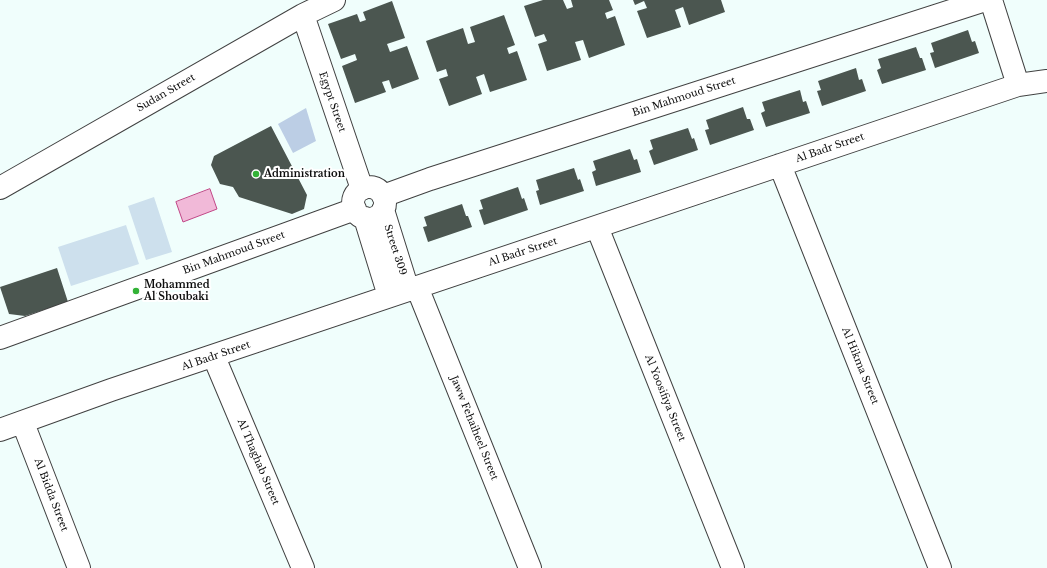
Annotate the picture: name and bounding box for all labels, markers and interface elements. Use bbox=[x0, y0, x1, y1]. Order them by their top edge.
street label: Egypt Street bbox=[316, 70, 348, 134]
street label: Sudan Street bbox=[135, 71, 197, 115]
street label: Bin Mahmoud Street bbox=[631, 75, 737, 119]
street label: Al Badr Street bbox=[794, 131, 866, 165]
place label: Administration bbox=[264, 168, 345, 180]
marker: Administration bbox=[251, 169, 261, 179]
street label: Street 309 bbox=[381, 223, 409, 277]
street label: Bin Mahmoud Street bbox=[181, 229, 287, 277]
street label: Al Badr Street bbox=[487, 235, 559, 269]
place label: Mohammed Al Shoubaki bbox=[144, 279, 210, 302]
marker: Mohammed Al Shoubaki bbox=[131, 286, 141, 296]
street label: Al Hikma Street bbox=[839, 326, 881, 406]
street label: Al Badr Street bbox=[180, 339, 252, 373]
street label: Al Yoosifiya Street bbox=[642, 353, 688, 443]
street label: Jaww Fehaiheel Street bbox=[448, 374, 500, 482]
street label: Al Thaghab Street bbox=[234, 417, 282, 507]
street label: Al Bidda Street bbox=[32, 457, 70, 533]

